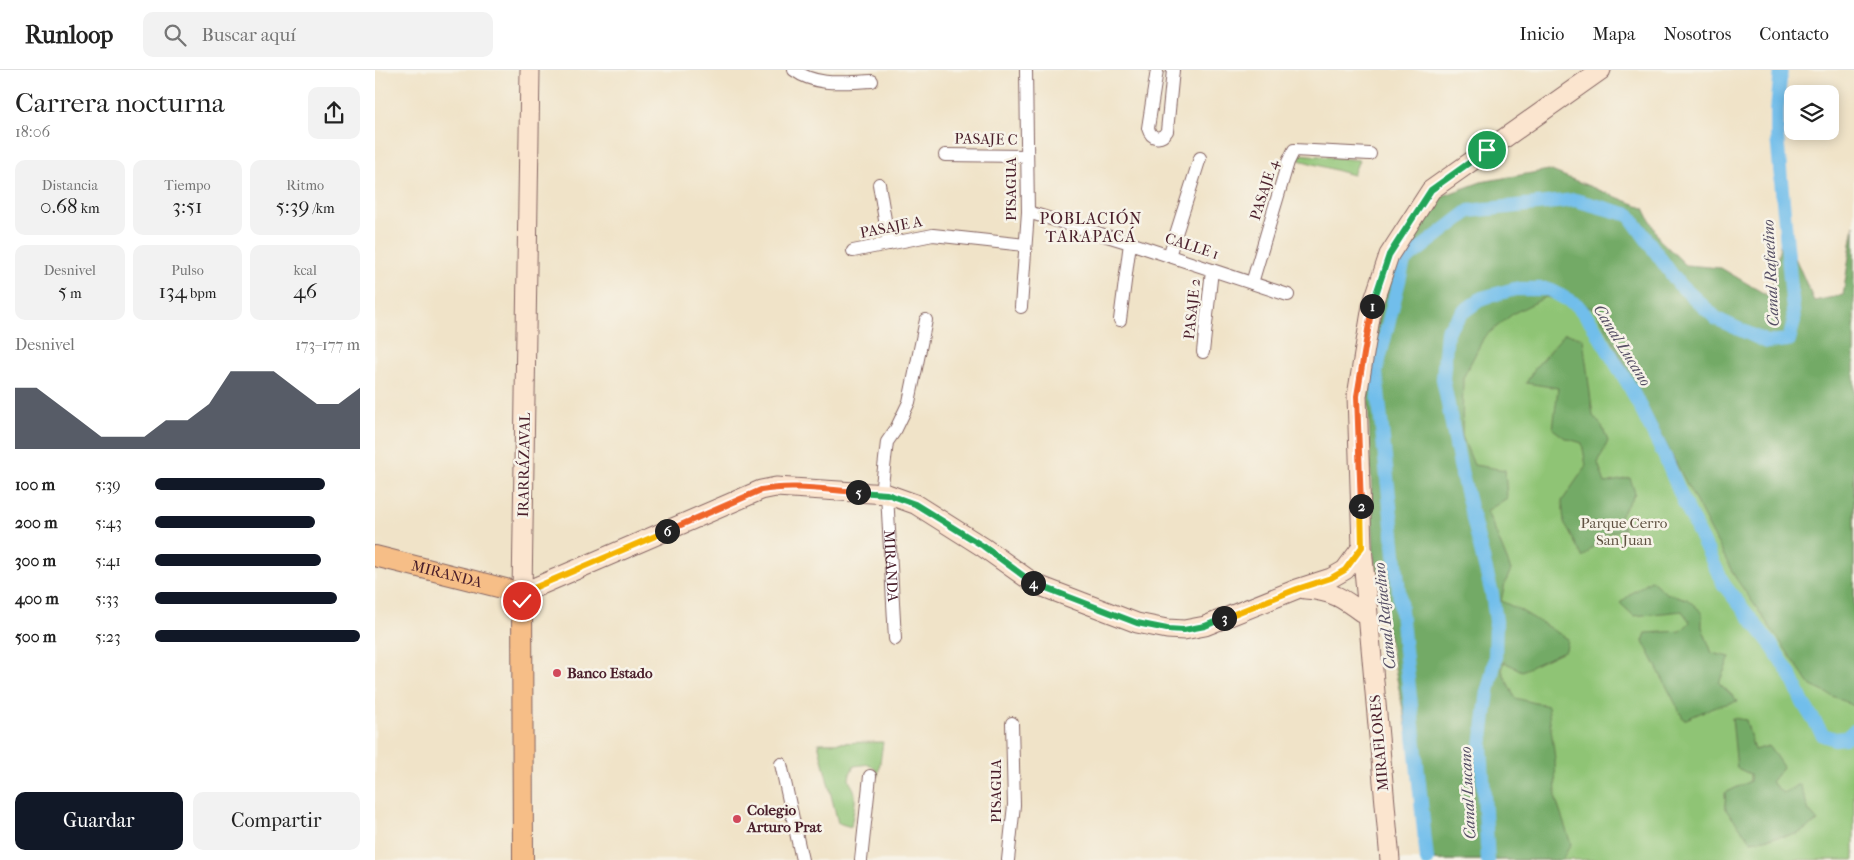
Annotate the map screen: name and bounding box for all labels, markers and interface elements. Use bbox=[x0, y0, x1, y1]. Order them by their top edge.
search box bbox=[143, 12, 493, 57]
text: Runloop bbox=[25, 21, 113, 49]
icon: search bbox=[161, 21, 189, 49]
text: Buscar aquí bbox=[201, 24, 296, 46]
text: Inicio bbox=[1520, 24, 1565, 45]
text: Mapa bbox=[1593, 24, 1635, 45]
text: Nosotros bbox=[1663, 24, 1731, 45]
text: Contacto bbox=[1759, 24, 1829, 45]
map controls bbox=[1784, 85, 1839, 140]
button: layers bbox=[1784, 85, 1839, 140]
text: Carrera nocturna bbox=[15, 86, 225, 119]
button: share bbox=[308, 87, 360, 139]
text: 18:06 bbox=[15, 122, 50, 141]
street label: PASAJE C bbox=[954, 129, 1018, 149]
pin bbox=[1466, 129, 1508, 171]
icon: arrive bbox=[1473, 136, 1501, 164]
street label: PISAGUA bbox=[1002, 157, 1020, 221]
street label: PASAJE 4 bbox=[1246, 157, 1283, 222]
text: Distancia bbox=[42, 177, 98, 194]
text: Tiempo bbox=[164, 177, 211, 194]
text: Ritmo bbox=[286, 177, 324, 194]
text: 0.68 bbox=[40, 194, 78, 218]
text: 3:51 bbox=[172, 194, 203, 218]
text: 5:39 bbox=[276, 194, 309, 218]
text: km bbox=[78, 200, 100, 217]
text: /km bbox=[309, 200, 335, 217]
district label: POBLACIÓN TARAPACÁ bbox=[1040, 208, 1142, 246]
street label: PASAJE A bbox=[858, 212, 924, 242]
water label: Canal Rafaelino bbox=[1758, 219, 1783, 327]
street label: CALLE 1 bbox=[1163, 229, 1221, 263]
text: Desnivel bbox=[44, 262, 96, 279]
text: Pulso bbox=[171, 262, 204, 279]
text: kcal bbox=[293, 262, 317, 279]
street label: PASAJE 2 bbox=[1180, 277, 1204, 340]
text: 5 bbox=[58, 279, 67, 303]
text: 134 bbox=[158, 279, 187, 303]
text: 46 bbox=[293, 279, 317, 303]
text: m bbox=[67, 285, 82, 302]
text: bpm bbox=[187, 285, 217, 302]
pin: 1 bbox=[1359, 294, 1385, 318]
text: 1 bbox=[1370, 298, 1375, 315]
water label: Canal Lucano bbox=[1590, 301, 1655, 390]
text: Desnivel bbox=[15, 335, 75, 354]
text: 173–177 m bbox=[295, 335, 360, 354]
street label: IRARRÁZAVAL bbox=[514, 413, 534, 517]
text: 100 m bbox=[15, 475, 55, 494]
text: 5:39 bbox=[95, 475, 121, 494]
pin: 5 bbox=[845, 480, 871, 504]
text: 5 bbox=[855, 484, 862, 501]
pin: 2 bbox=[1349, 494, 1373, 518]
text: 2 bbox=[1358, 498, 1365, 515]
text: 200 m bbox=[15, 513, 58, 532]
text: 5:43 bbox=[95, 513, 122, 532]
park label: Parque Cerro San Juan bbox=[1581, 514, 1668, 549]
pin: 6 bbox=[655, 518, 679, 544]
text: 6 bbox=[664, 523, 671, 540]
street label: MIRANDA bbox=[880, 529, 902, 603]
text: 300 m bbox=[15, 551, 56, 570]
text: 5:41 bbox=[95, 551, 121, 570]
street label: MIRANDA bbox=[409, 556, 484, 592]
water label: Canal Rafaelino bbox=[1369, 561, 1400, 670]
pin: 4 bbox=[1021, 570, 1045, 596]
text: 4 bbox=[1029, 575, 1038, 592]
pin bbox=[501, 580, 543, 622]
icon: check bbox=[508, 587, 536, 615]
text: 400 m bbox=[15, 589, 59, 608]
text: 5:33 bbox=[95, 589, 119, 608]
pin: 3 bbox=[1211, 606, 1237, 630]
text: 3 bbox=[1222, 610, 1227, 627]
text: 500 m bbox=[15, 627, 56, 646]
text: 5:23 bbox=[95, 627, 121, 646]
place label: Banco Estado bbox=[567, 664, 653, 682]
marker: Banco Estado bbox=[551, 667, 563, 679]
street label: MIRAFLORES bbox=[1366, 694, 1392, 792]
water label: Canal Lucano bbox=[1456, 746, 1479, 840]
street label: PISAGUA bbox=[987, 759, 1005, 823]
button: Guardar bbox=[15, 792, 183, 850]
button: Compartir bbox=[193, 792, 360, 850]
place label: Colegio Arturo Prat bbox=[746, 801, 822, 836]
marker: Colegio Arturo Prat bbox=[731, 813, 743, 825]

